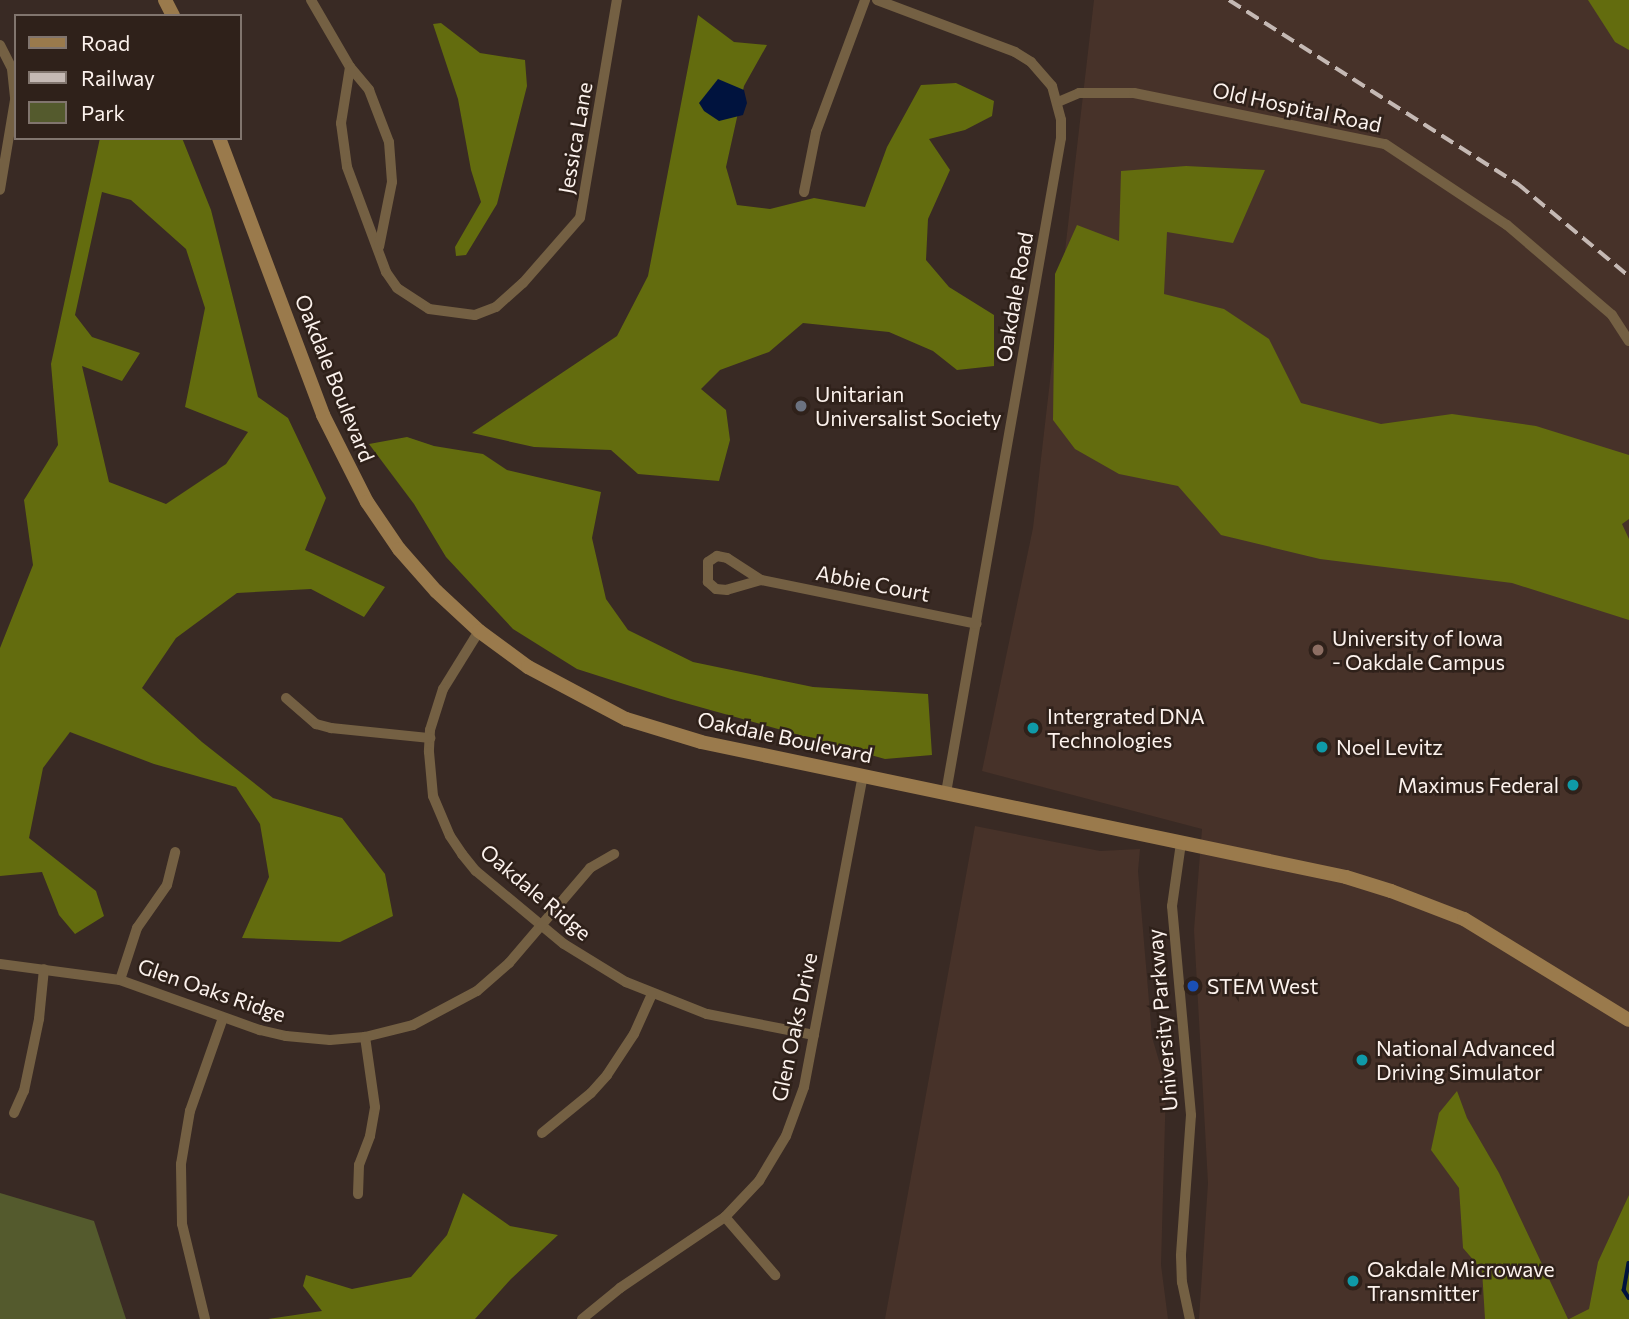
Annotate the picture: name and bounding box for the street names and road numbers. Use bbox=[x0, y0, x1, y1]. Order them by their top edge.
street label: Old Hospital Road bbox=[1210, 77, 1384, 137]
street label: Jessica Lane bbox=[553, 80, 597, 196]
street label: Oakdale Road bbox=[990, 230, 1038, 364]
street label: Oakdale Boulevard bbox=[290, 291, 380, 465]
street label: Abbie Court bbox=[814, 560, 932, 606]
street label: Oakdale Boulevard bbox=[695, 706, 875, 768]
street label: Oakdale Ridge bbox=[476, 838, 596, 946]
street label: University Parkway bbox=[1141, 928, 1183, 1112]
street label: Glen Oaks Drive bbox=[766, 950, 822, 1104]
street label: Glen Oaks Ridge bbox=[135, 953, 289, 1027]

